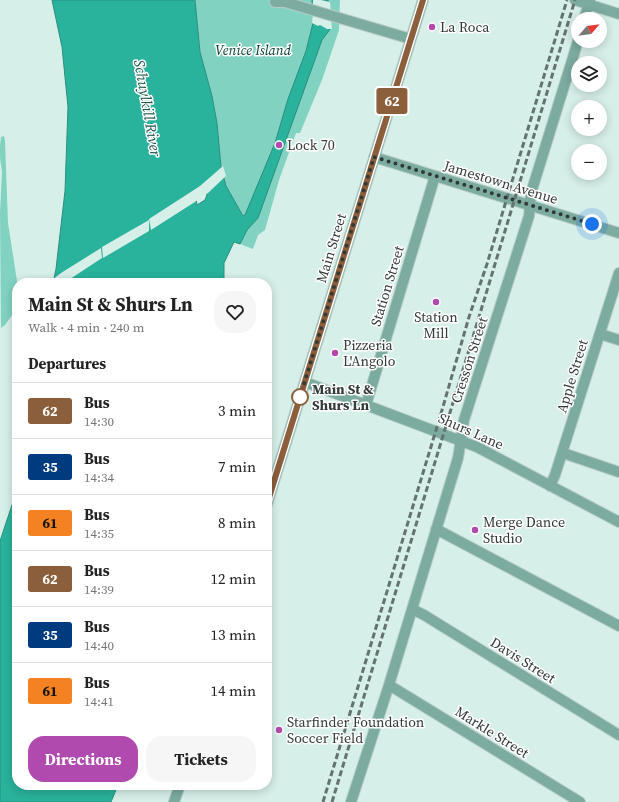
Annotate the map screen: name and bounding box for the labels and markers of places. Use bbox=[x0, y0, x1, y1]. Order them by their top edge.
place label: La Roca bbox=[440, 17, 490, 37]
marker: La Roca bbox=[427, 22, 437, 32]
place label: Lock 70 bbox=[287, 135, 335, 155]
marker: Lock 70 bbox=[274, 140, 284, 150]
marker: Station Mill bbox=[431, 297, 441, 307]
place label: Station Mill bbox=[414, 307, 458, 343]
place label: Pizzeria L'Angolo bbox=[343, 335, 396, 371]
marker: Pizzeria L'Angolo bbox=[330, 348, 340, 358]
place label: Main St & Shurs Ln bbox=[312, 379, 373, 415]
marker: Main St & Shurs Ln bbox=[291, 388, 309, 406]
place label: Merge Dance Studio bbox=[483, 512, 565, 548]
marker: Merge Dance Studio bbox=[470, 525, 480, 535]
place label: Starfinder Foundation Soccer Field bbox=[287, 712, 425, 748]
marker: Starfinder Foundation Soccer Field bbox=[274, 725, 284, 735]

